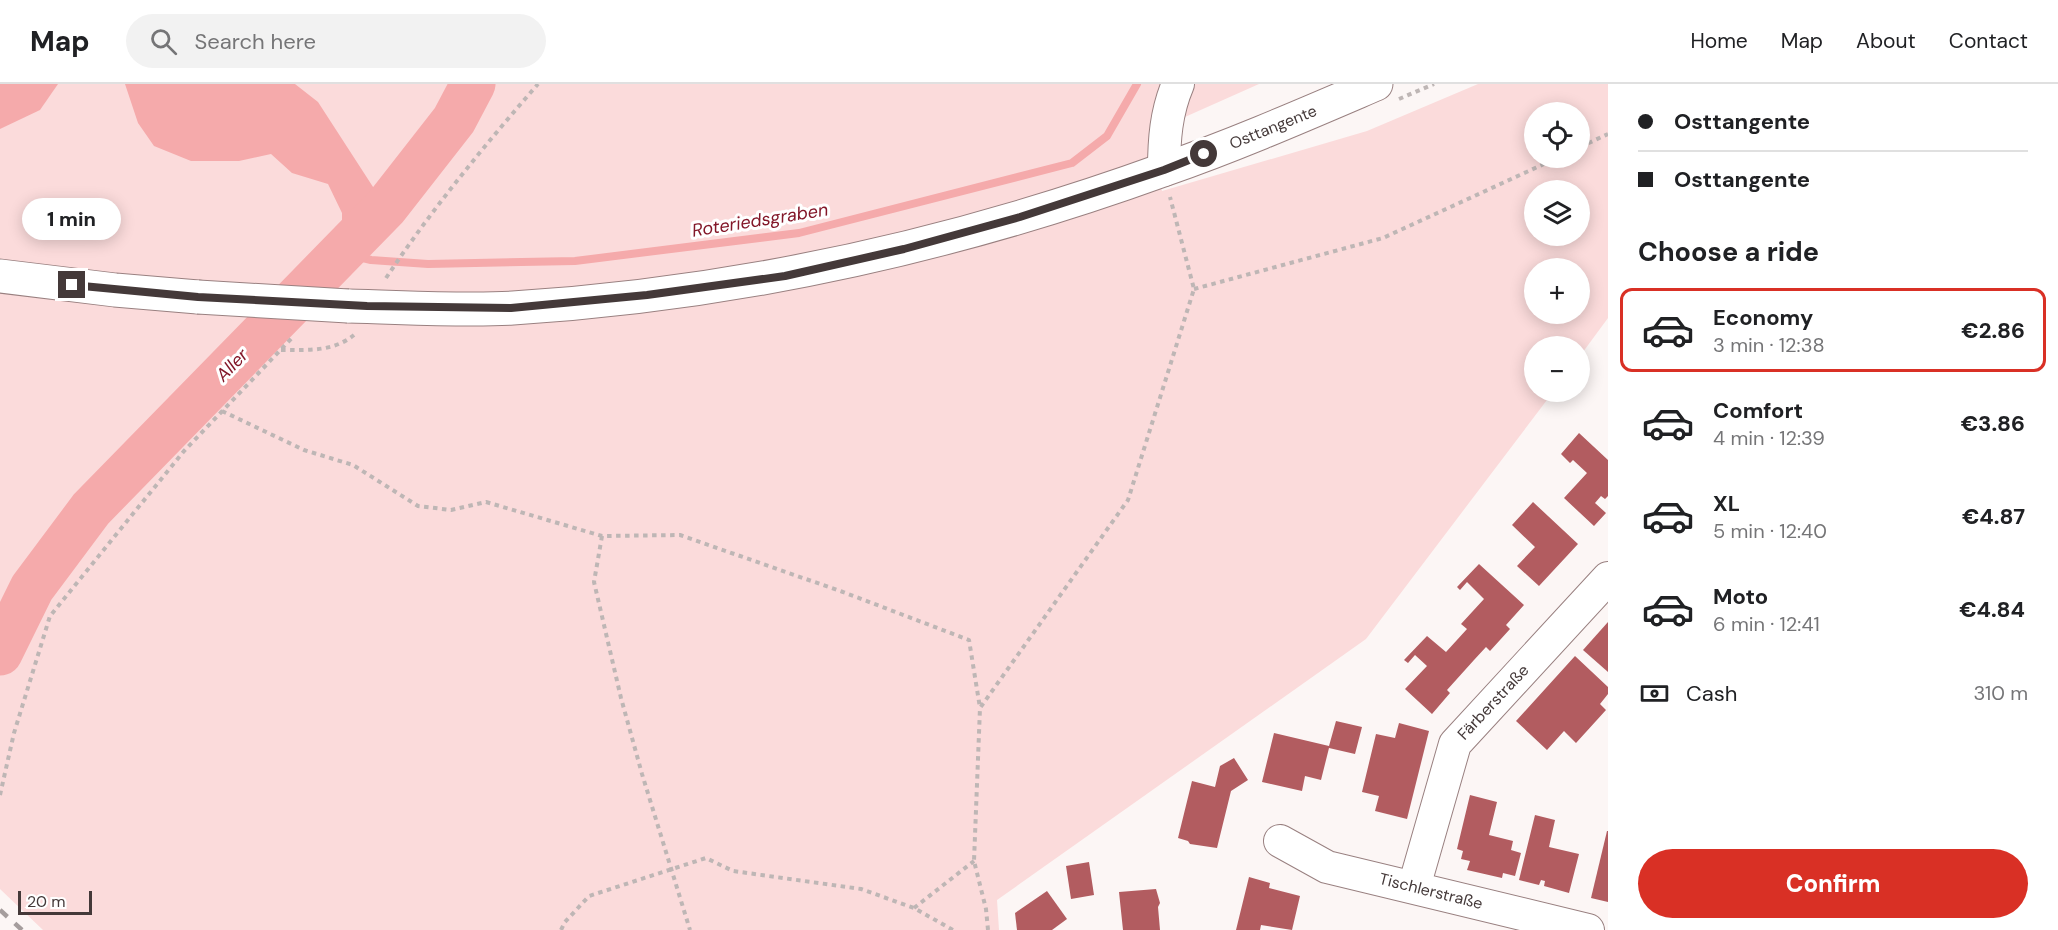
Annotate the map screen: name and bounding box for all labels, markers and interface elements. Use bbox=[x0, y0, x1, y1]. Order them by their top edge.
search box bbox=[126, 14, 546, 68]
text: Map bbox=[30, 23, 90, 60]
icon: search bbox=[147, 25, 180, 58]
text: Search here bbox=[195, 27, 316, 56]
text: Home bbox=[1690, 27, 1748, 55]
text: Map bbox=[1781, 27, 1823, 55]
text: About bbox=[1856, 27, 1916, 55]
text: Contact bbox=[1949, 27, 2028, 55]
street label: Osttangente bbox=[1226, 100, 1320, 154]
map controls bbox=[1524, 102, 1590, 402]
button: locate bbox=[1524, 102, 1590, 168]
text: Osttangente bbox=[1674, 107, 1810, 136]
route start bbox=[1190, 140, 1217, 167]
text: Osttangente bbox=[1674, 165, 1810, 194]
button: layers bbox=[1524, 180, 1590, 246]
water label: Roteriedsgraben bbox=[690, 197, 830, 243]
callout: 1 min bbox=[22, 198, 122, 240]
text: 1 min bbox=[47, 206, 96, 232]
text: Choose a ride bbox=[1638, 234, 1819, 269]
button: + bbox=[1524, 258, 1590, 324]
route end bbox=[58, 271, 85, 298]
icon: car bbox=[1641, 303, 1695, 357]
text: Economy bbox=[1713, 303, 1813, 332]
text: €2.86 bbox=[1961, 316, 2025, 345]
text: 3 min · 12:38 bbox=[1713, 332, 1825, 358]
button: − bbox=[1524, 336, 1590, 402]
water label: Aller bbox=[210, 342, 254, 387]
icon: car bbox=[1641, 396, 1695, 450]
text: Comfort bbox=[1713, 396, 1803, 425]
text: €3.86 bbox=[1961, 409, 2025, 438]
text: 4 min · 12:39 bbox=[1713, 425, 1825, 451]
icon: car bbox=[1641, 489, 1695, 543]
text: XL bbox=[1713, 489, 1740, 518]
text: €4.87 bbox=[1962, 502, 2025, 531]
text: 5 min · 12:40 bbox=[1713, 518, 1827, 544]
icon: car bbox=[1641, 582, 1695, 636]
text: Moto bbox=[1713, 582, 1768, 611]
text: €4.84 bbox=[1959, 595, 2025, 624]
text: 6 min · 12:41 bbox=[1713, 611, 1820, 637]
street label: Färberstraße bbox=[1453, 660, 1533, 744]
icon: cash bbox=[1638, 677, 1671, 710]
text: Cash bbox=[1686, 679, 1737, 708]
text: 310 m bbox=[1973, 680, 2028, 706]
button: Confirm bbox=[1638, 849, 2028, 918]
street label: Tischlerstraße bbox=[1377, 868, 1485, 914]
scale bar bbox=[18, 888, 92, 916]
text: 20 m bbox=[27, 891, 66, 912]

